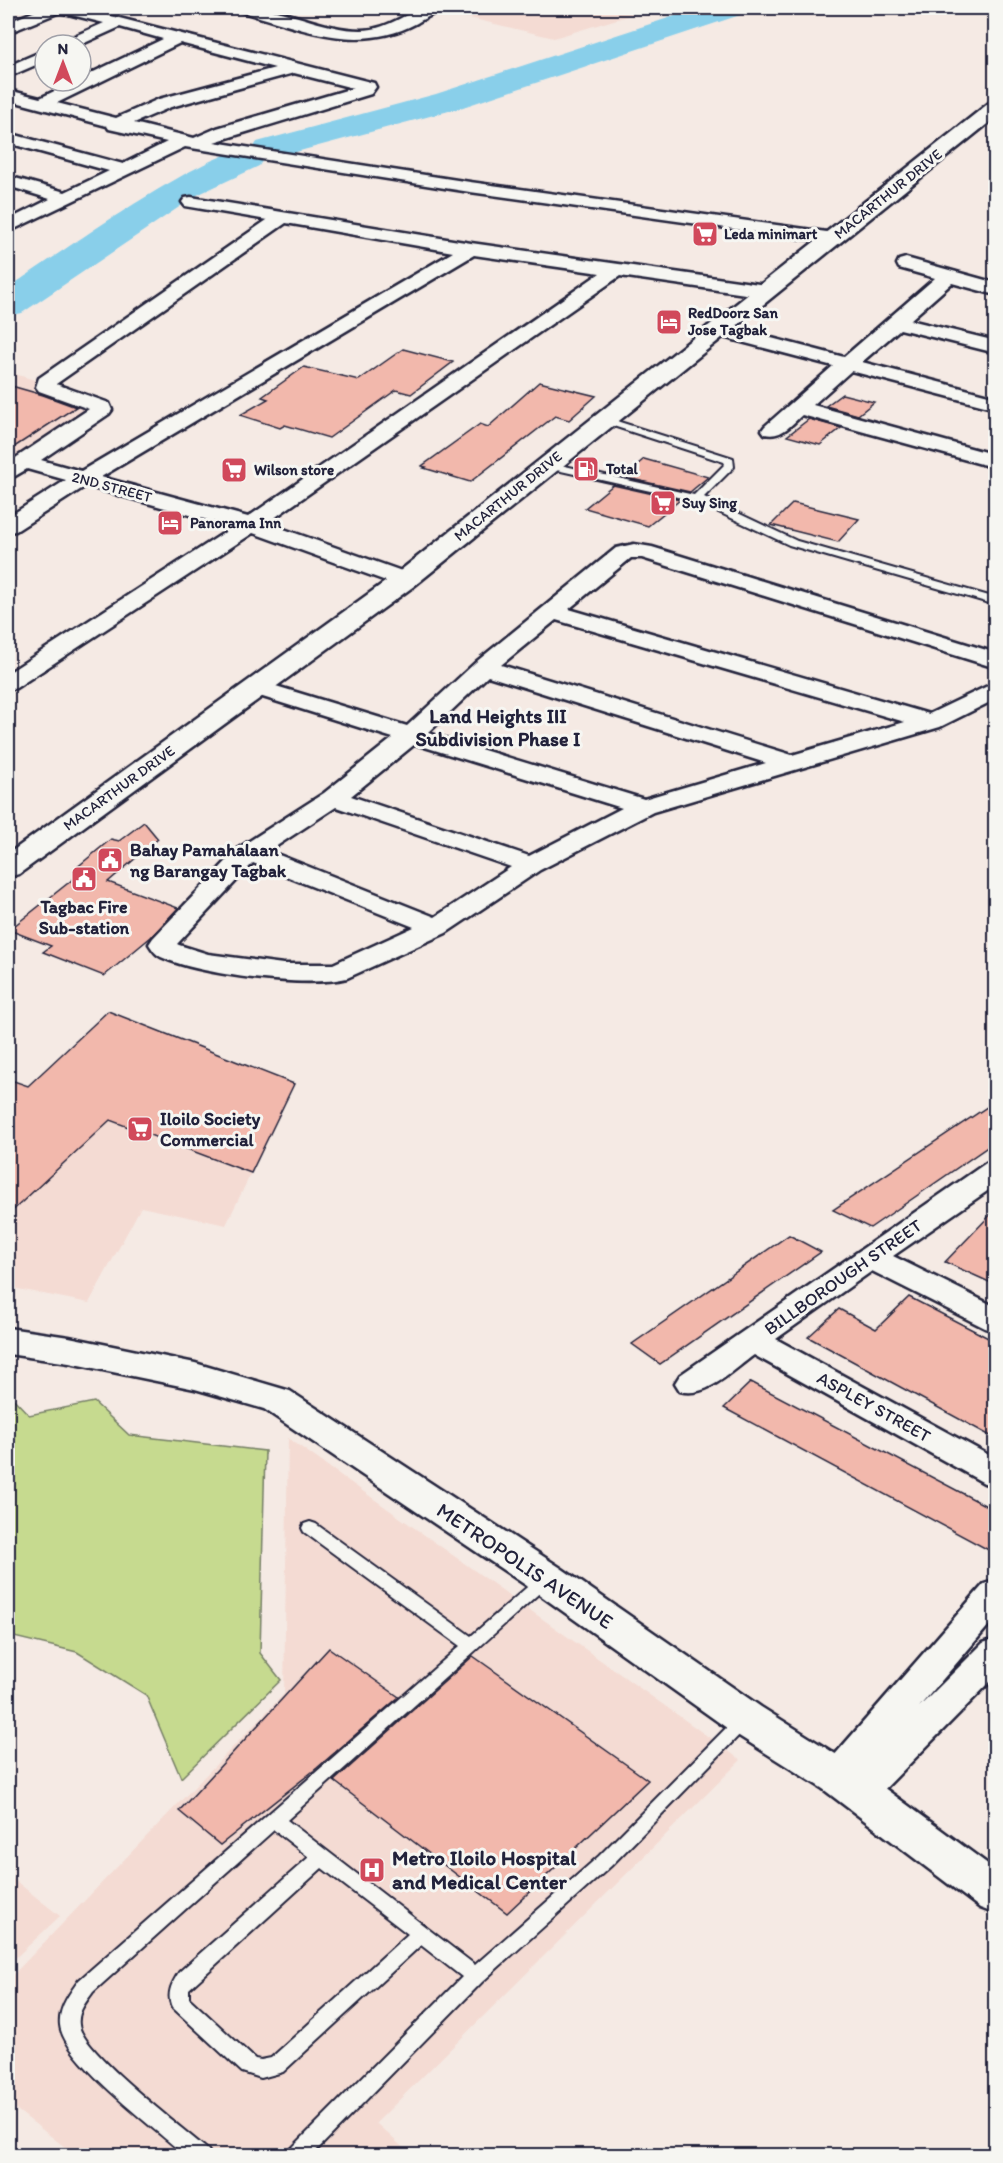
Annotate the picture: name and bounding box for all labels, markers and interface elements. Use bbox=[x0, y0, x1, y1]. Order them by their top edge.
north arrow bbox=[33, 33, 93, 93]
text: N bbox=[58, 39, 68, 58]
street label: MACARTHUR DRIVE bbox=[831, 145, 945, 243]
supermarket icon: Leda minimart bbox=[690, 219, 720, 249]
place label: Leda minimart bbox=[724, 225, 818, 243]
place label: RedDoorz San Jose Tagbak bbox=[687, 304, 778, 340]
hotel icon: RedDoorz San Jose Tagbak bbox=[654, 307, 684, 337]
street label: MACARTHUR DRIVE bbox=[451, 447, 565, 545]
fuel station icon: Total bbox=[571, 454, 601, 484]
supermarket icon: Wilson store bbox=[219, 455, 249, 485]
place label: Total bbox=[605, 460, 639, 478]
place label: Wilson store bbox=[254, 461, 334, 479]
street label: 2ND STREET bbox=[70, 468, 155, 506]
supermarket icon: Suy Sing bbox=[648, 488, 678, 518]
place label: Suy Sing bbox=[682, 494, 737, 513]
hotel icon: Panorama Inn bbox=[155, 508, 185, 538]
place label: Panorama Inn bbox=[190, 514, 282, 532]
district label: Land Heights III Subdivision Phase I bbox=[415, 704, 581, 751]
street label: MACARTHUR DRIVE bbox=[60, 742, 178, 834]
place label: Bahay Pamahalaan ng Barangay Tagbak bbox=[129, 839, 287, 882]
public building icon: Bahay Pamahalaan ng Barangay Tagbak bbox=[95, 845, 125, 875]
public building icon: Tagbac Fire Sub-station bbox=[69, 864, 99, 894]
place label: Tagbac Fire Sub-station bbox=[39, 896, 130, 939]
place label: Iloilo Society Commercial bbox=[160, 1108, 261, 1151]
supermarket icon: Iloilo Society Commercial bbox=[125, 1114, 155, 1144]
street label: BILLBOROUGH STREET bbox=[760, 1214, 926, 1340]
street label: ASPLEY STREET bbox=[813, 1367, 935, 1447]
street label: METROPOLIS AVENUE bbox=[432, 1497, 618, 1634]
place label: Metro Iloilo Hospital and Medical Center bbox=[392, 1845, 577, 1894]
hospital icon: Metro Iloilo Hospital and Medical Center bbox=[357, 1855, 387, 1885]

